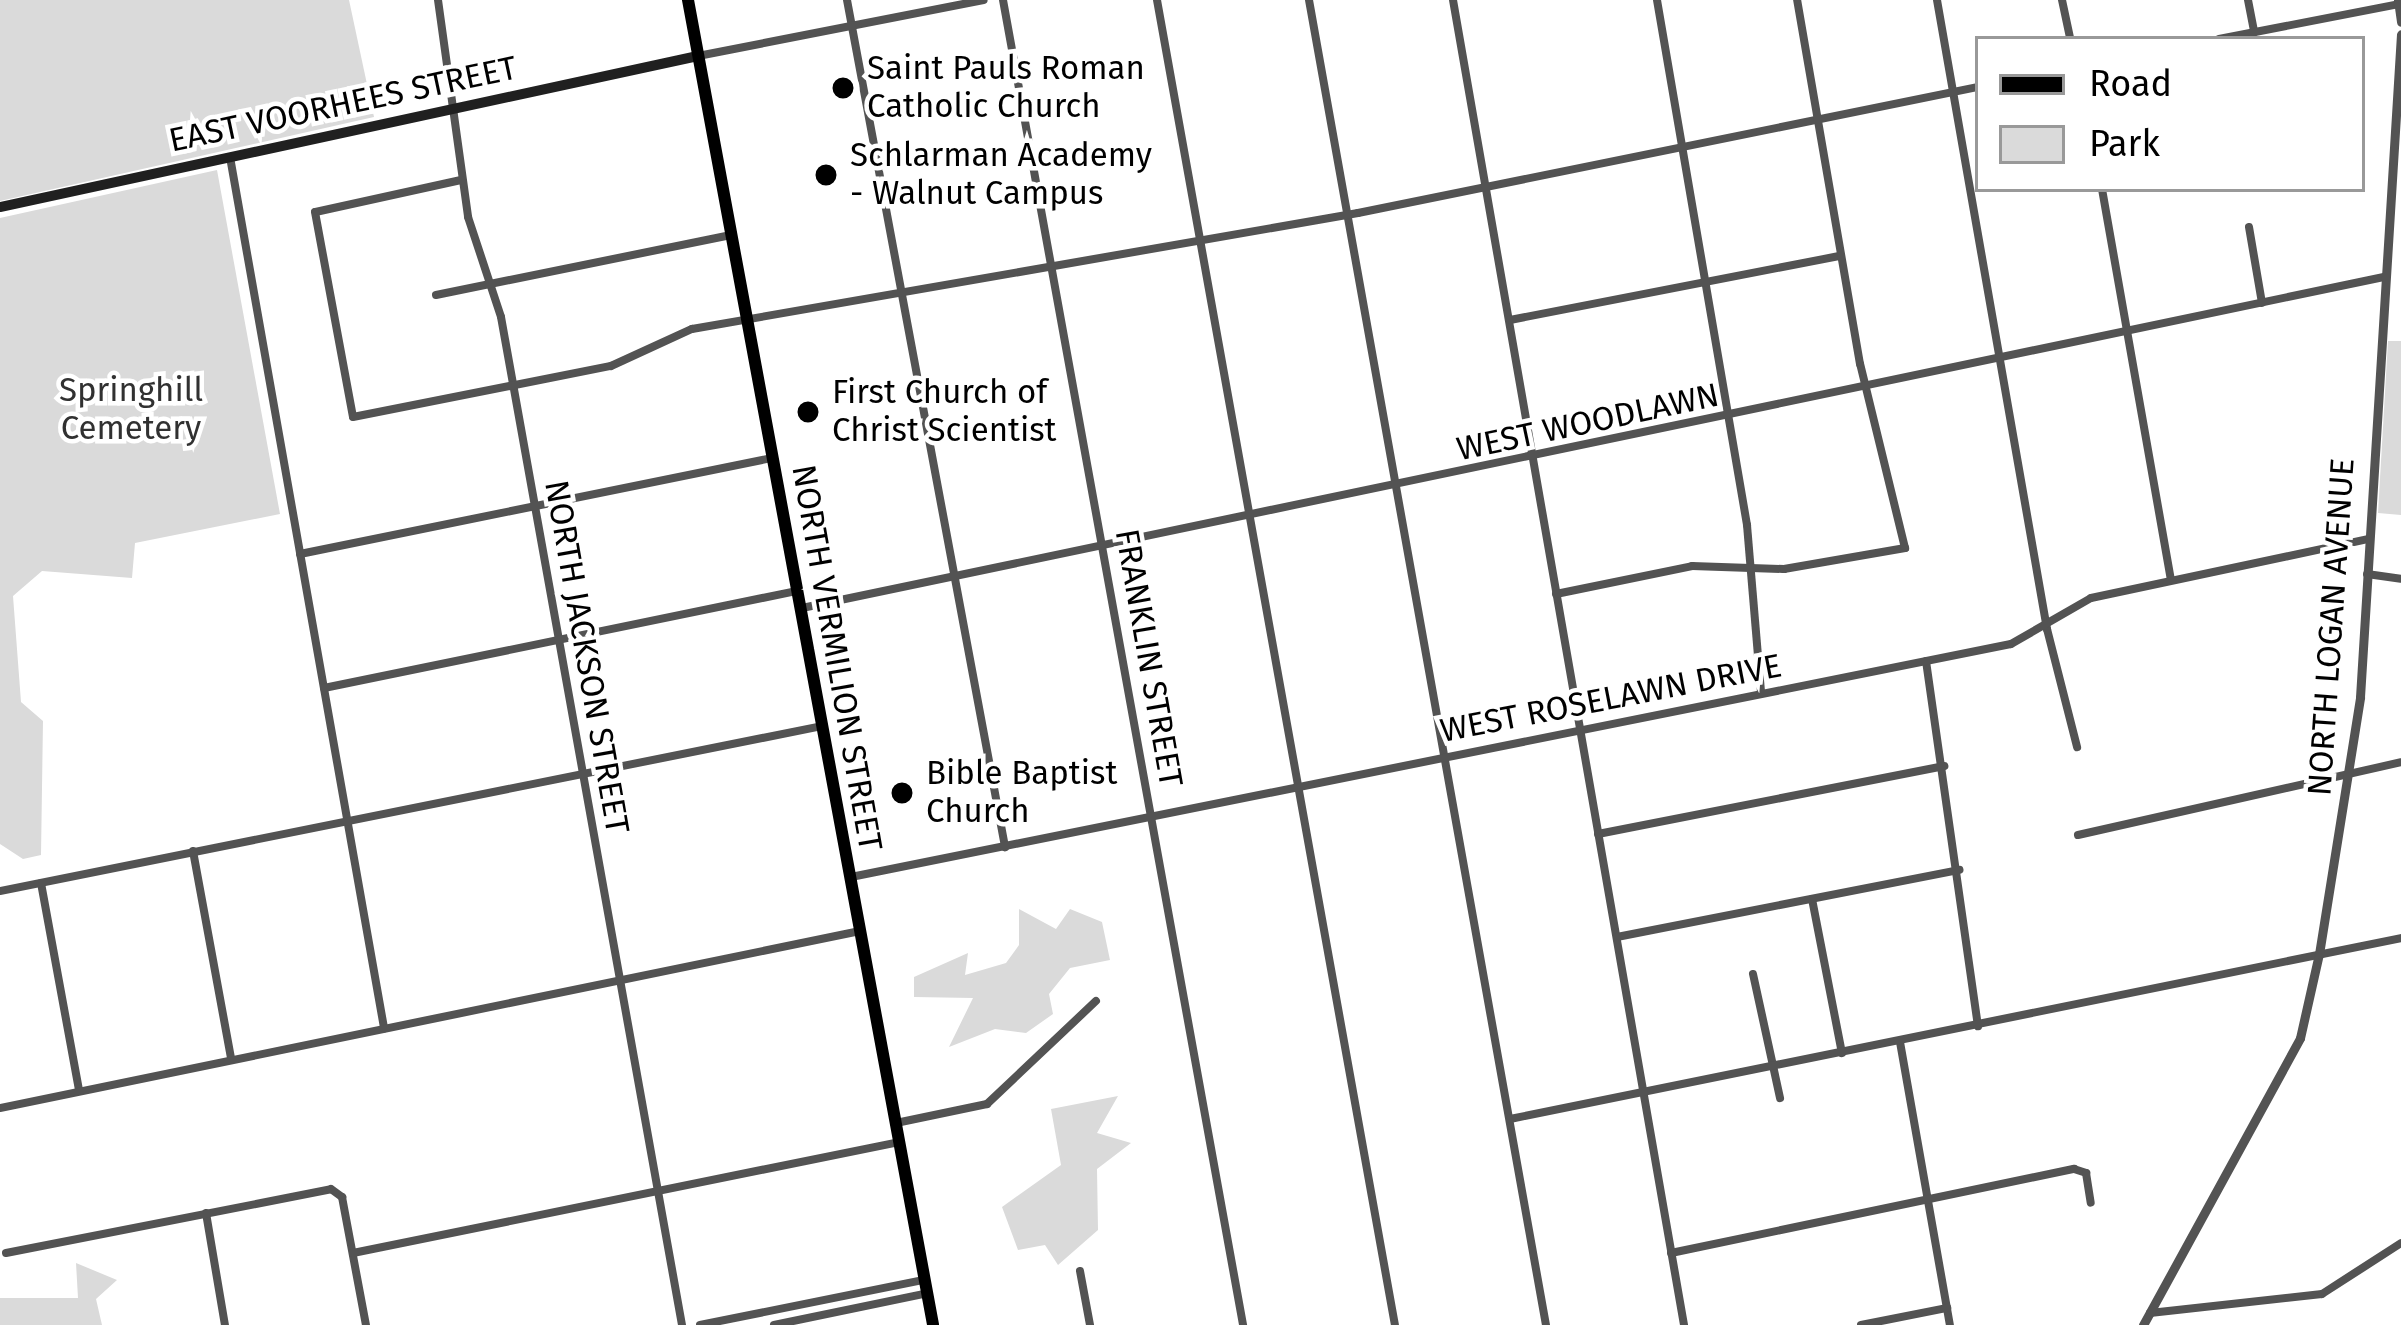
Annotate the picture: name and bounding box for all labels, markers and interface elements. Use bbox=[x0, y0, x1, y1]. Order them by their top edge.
legend bbox=[1975, 36, 2365, 192]
street label: EAST VOORHEES STREET bbox=[166, 49, 520, 161]
place label: Saint Pauls Roman Catholic Church bbox=[867, 49, 1145, 127]
text: Road bbox=[2089, 62, 2172, 106]
marker: Saint Pauls Roman Catholic Church bbox=[830, 75, 856, 101]
text: Park bbox=[2089, 122, 2160, 166]
place label: Schlarman Academy - Walnut Campus bbox=[850, 136, 1152, 214]
marker: Schlarman Academy - Walnut Campus bbox=[813, 162, 839, 188]
park label: Springhill Cemetery bbox=[59, 371, 203, 449]
place label: First Church of Christ Scientist bbox=[832, 373, 1057, 451]
street label: WEST WOODLAWN bbox=[1453, 376, 1723, 470]
marker: First Church of Christ Scientist bbox=[795, 399, 821, 425]
street label: NORTH LOGAN AVENUE bbox=[2300, 457, 2364, 797]
street label: NORTH VERMILION STREET bbox=[783, 462, 889, 854]
street label: NORTH JACKSON STREET bbox=[535, 477, 637, 837]
street label: FRANKLIN STREET bbox=[1106, 526, 1190, 790]
street label: WEST ROSELAWN DRIVE bbox=[1437, 646, 1785, 752]
place label: Bible Baptist Church bbox=[926, 754, 1117, 832]
marker: Bible Baptist Church bbox=[889, 780, 915, 806]

